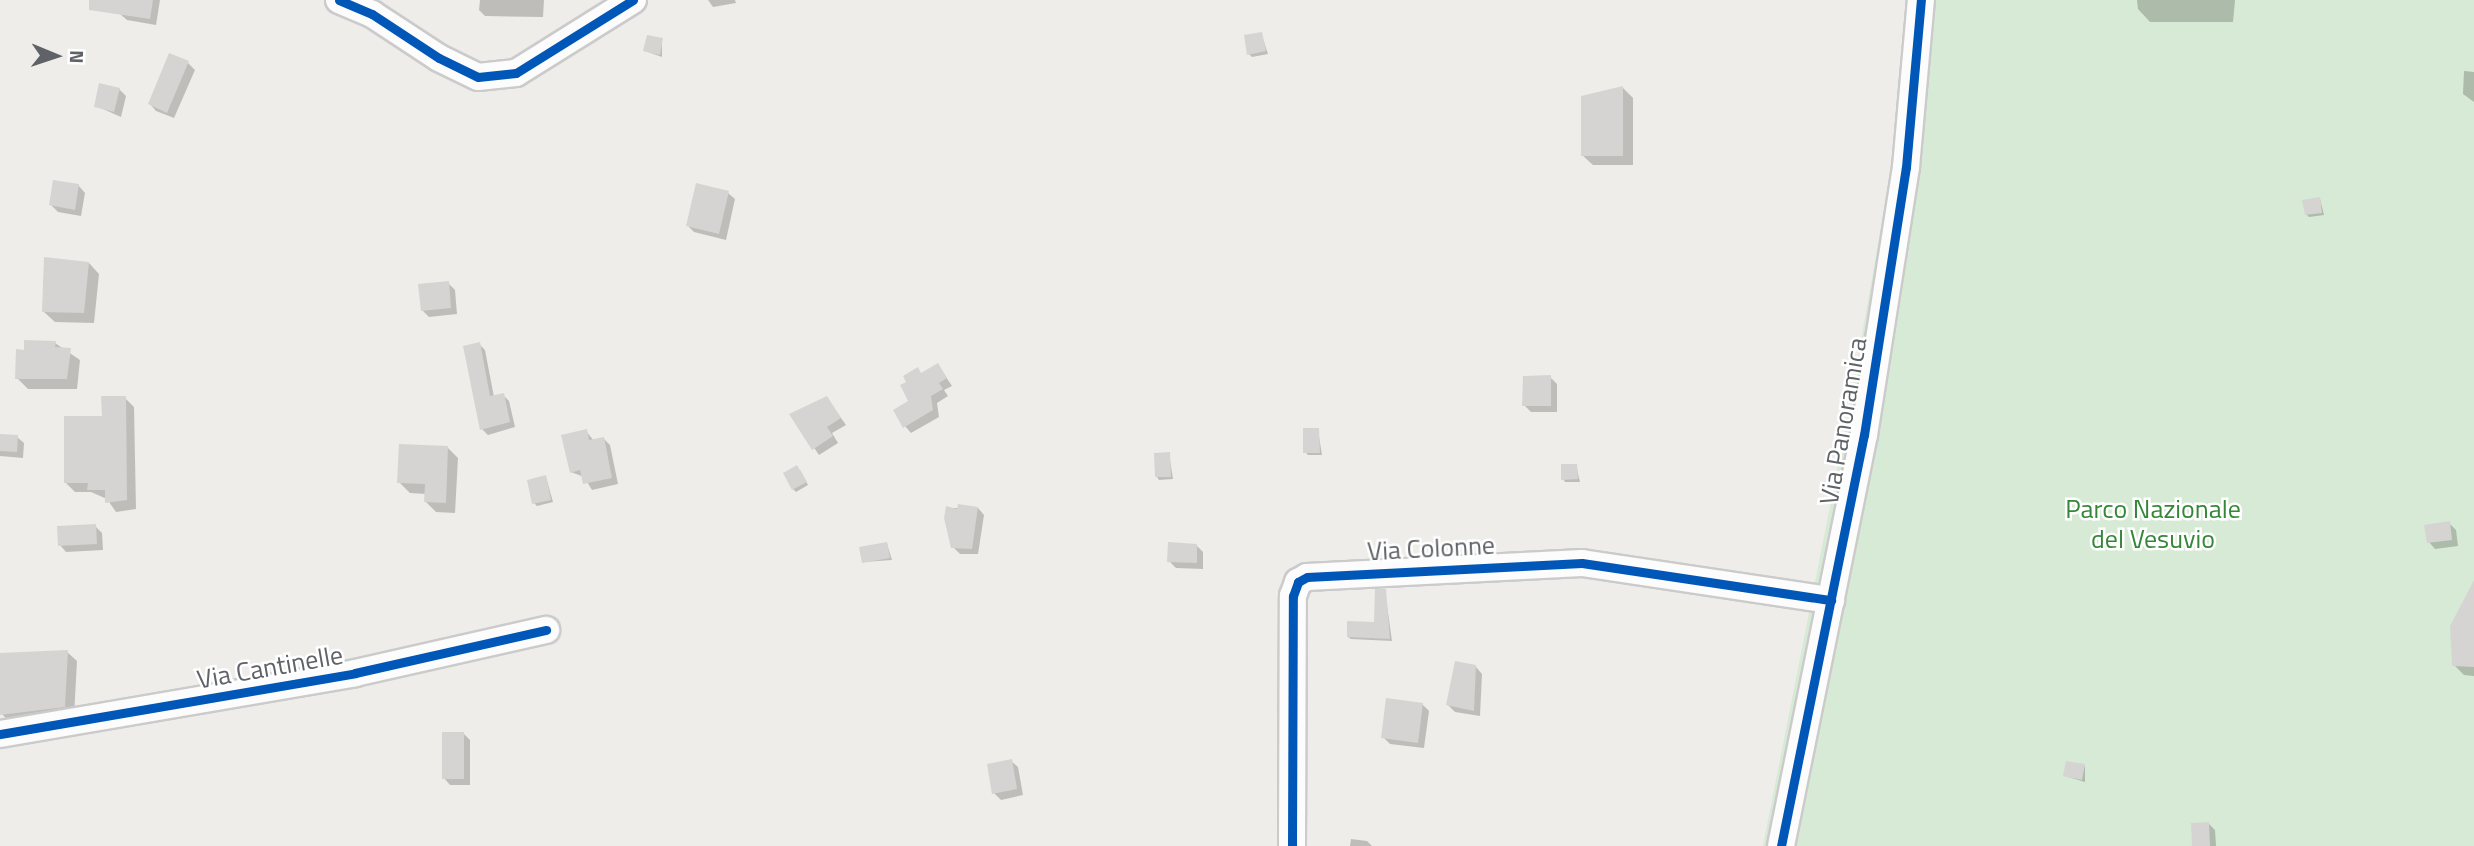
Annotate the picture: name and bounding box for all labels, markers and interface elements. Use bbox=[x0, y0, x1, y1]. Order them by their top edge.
north arrow bbox=[21, 21, 91, 91]
text: N bbox=[63, 50, 92, 64]
street label: Via Panoramica bbox=[1813, 335, 1873, 507]
park label: Parco Nazionale del Vesuvio bbox=[2065, 493, 2241, 554]
street label: Via Colonne bbox=[1366, 529, 1496, 567]
street label: Via Cantinelle bbox=[195, 639, 345, 695]

